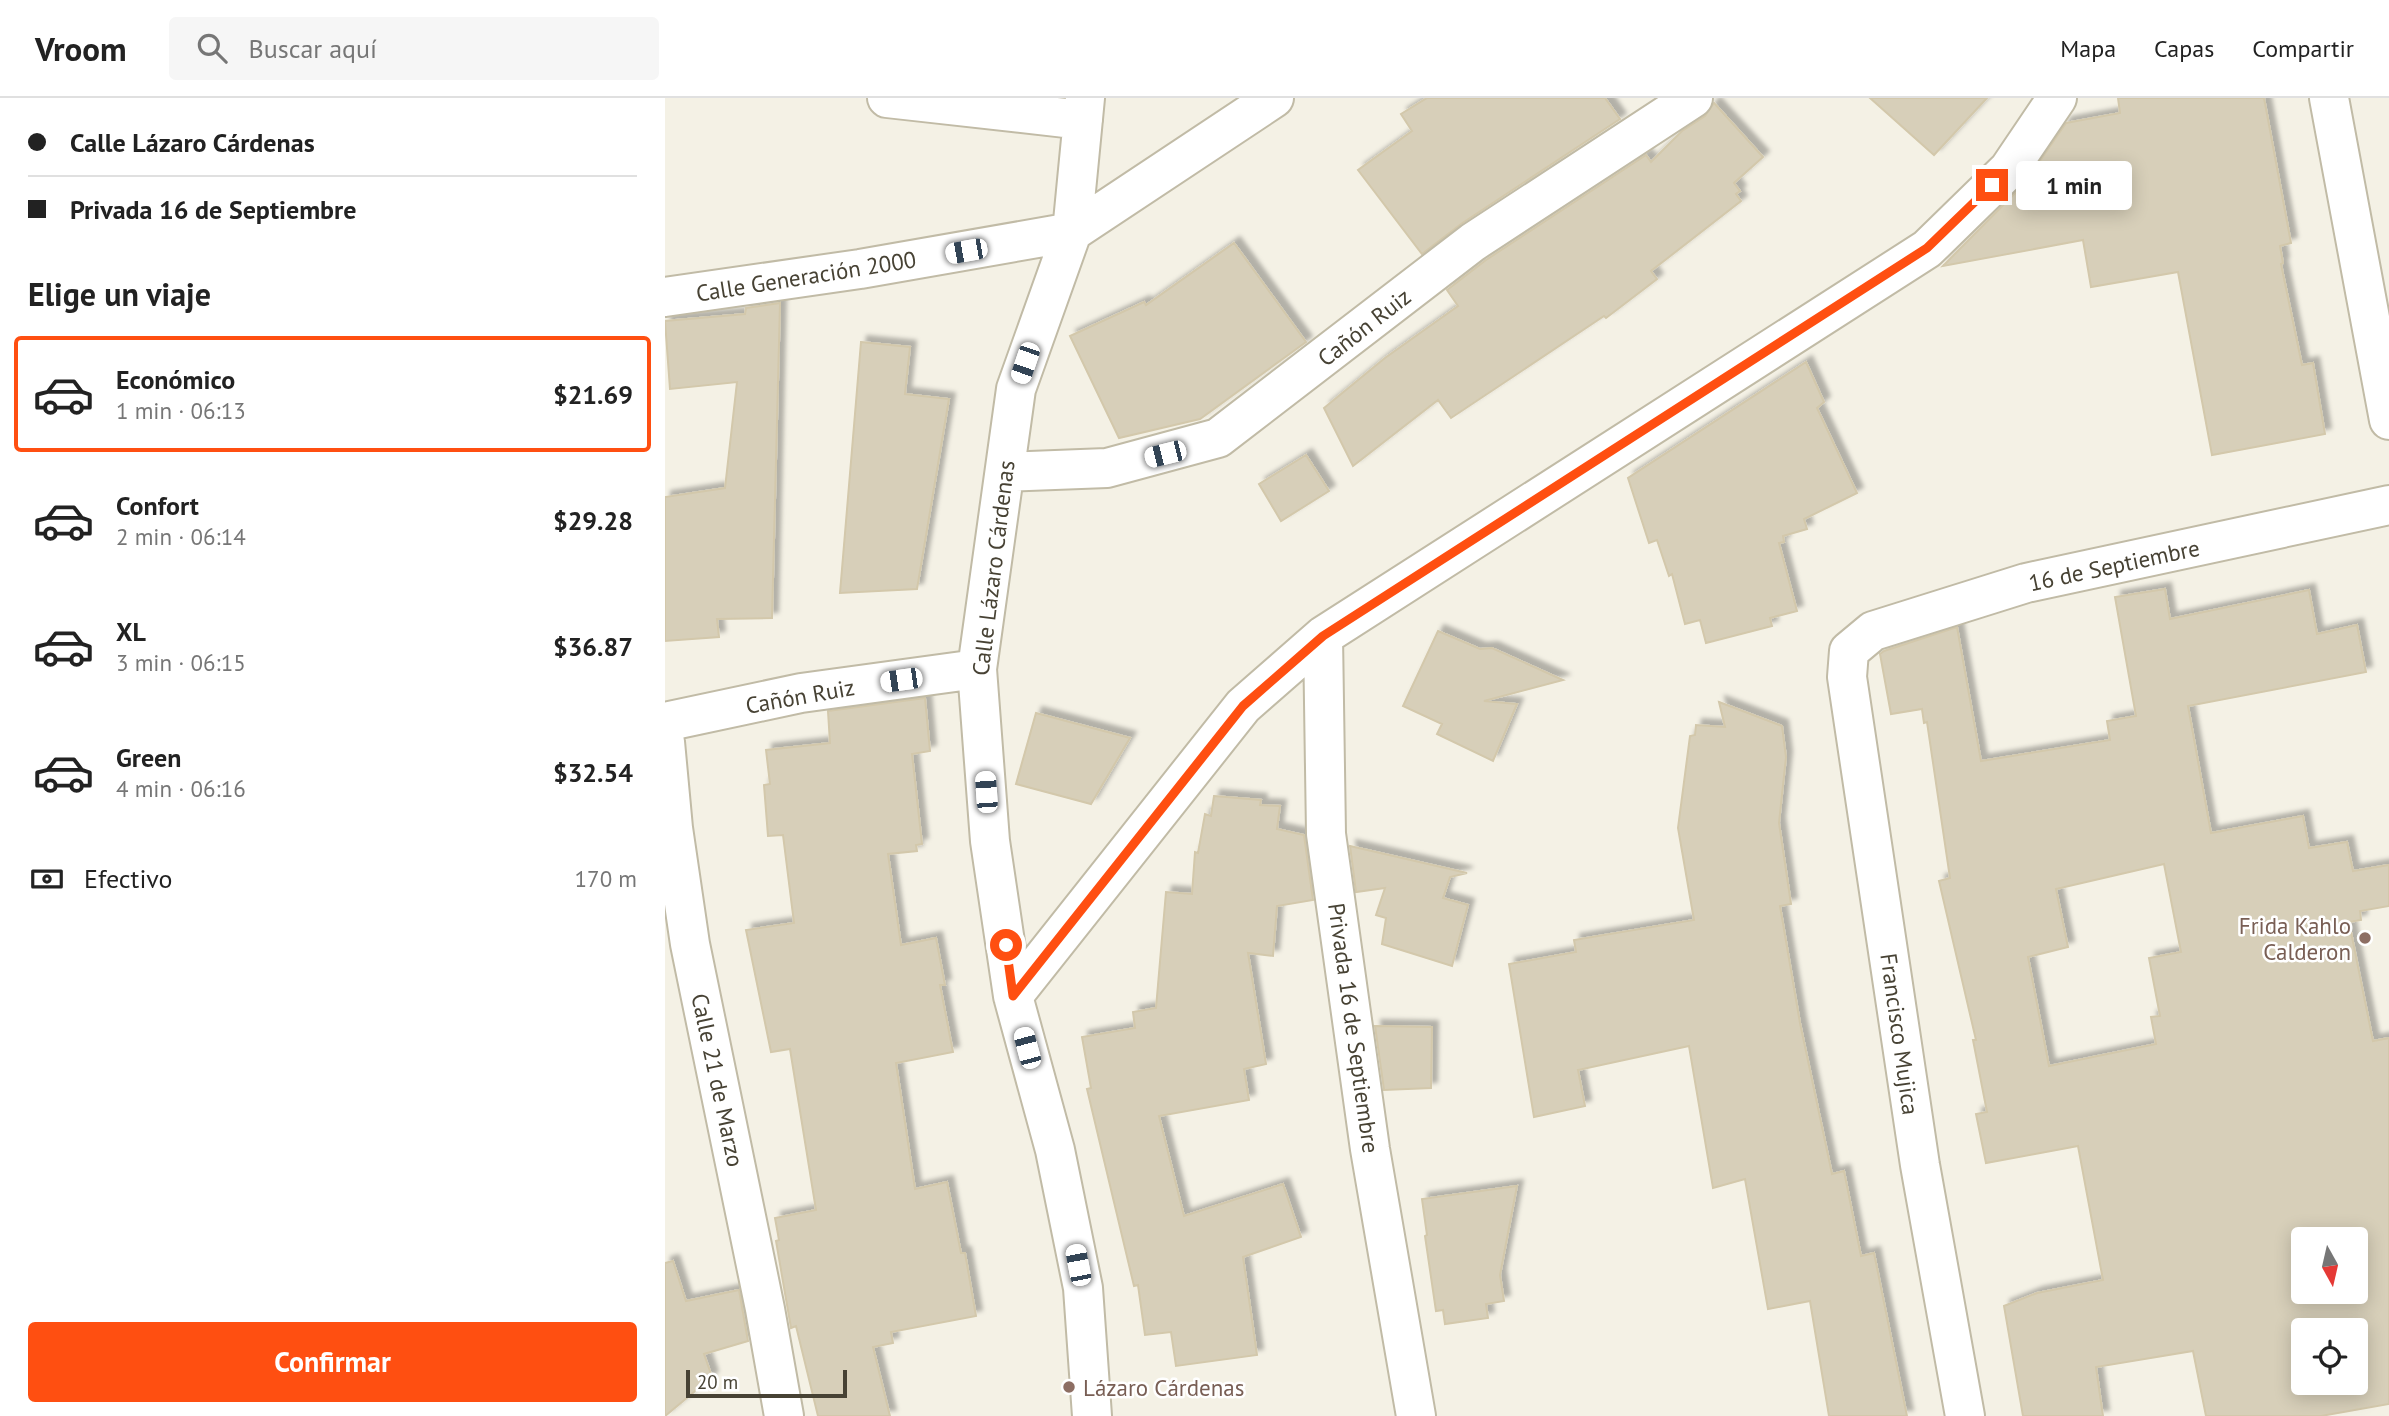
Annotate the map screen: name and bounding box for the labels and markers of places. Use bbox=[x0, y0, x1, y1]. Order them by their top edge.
place label: Frida Kahlo Calderon bbox=[2239, 911, 2351, 966]
marker: Frida Kahlo Calderon bbox=[2357, 930, 2373, 946]
place label: Lázaro Cárdenas bbox=[1083, 1373, 1244, 1402]
marker: Lázaro Cárdenas bbox=[1061, 1379, 1077, 1395]

